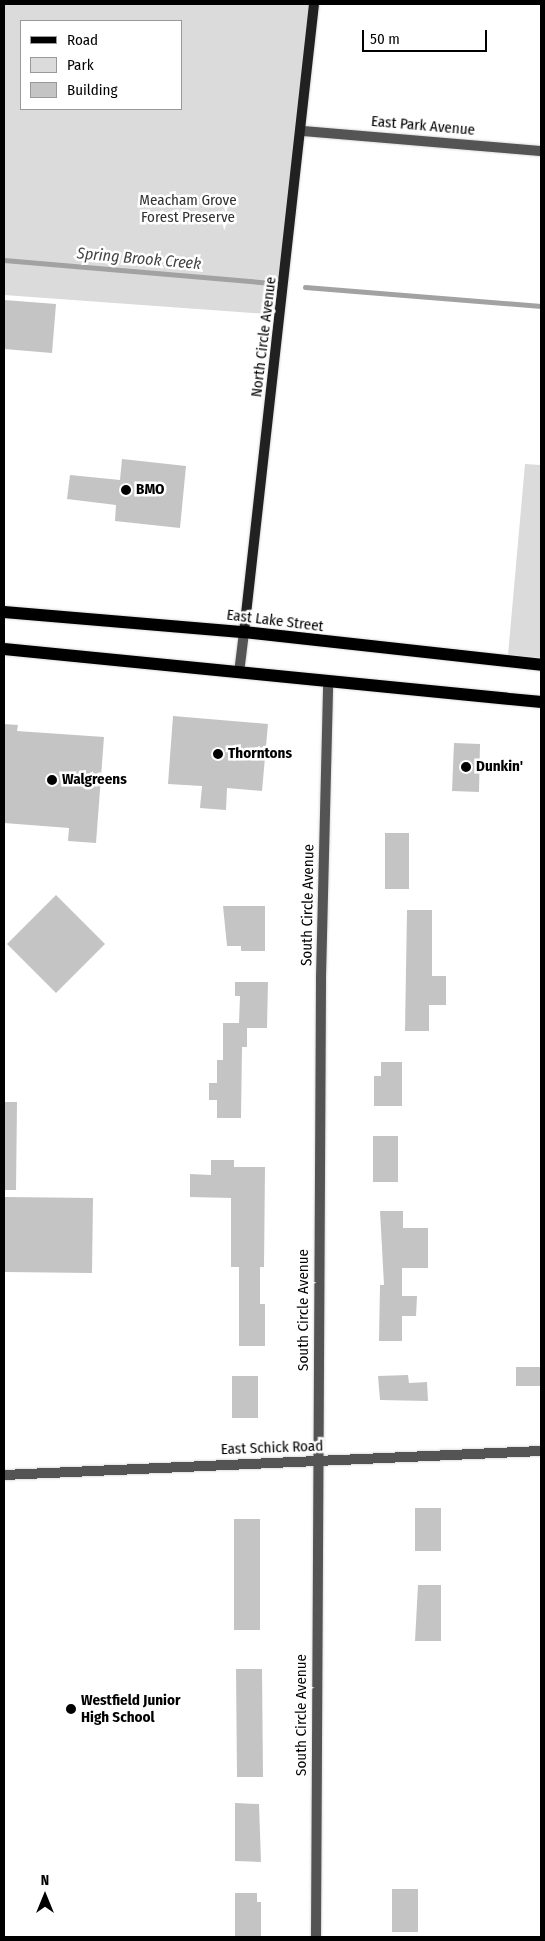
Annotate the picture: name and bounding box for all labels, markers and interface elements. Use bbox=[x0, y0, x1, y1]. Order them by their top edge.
legend bbox=[20, 20, 182, 110]
scale bar bbox=[365, 20, 490, 52]
text: 50 m bbox=[370, 30, 400, 48]
text: Road bbox=[67, 31, 98, 49]
text: Park bbox=[67, 56, 94, 74]
text: Building bbox=[67, 81, 118, 99]
street label: East Park Avenue bbox=[370, 112, 476, 140]
park label: Meacham Grove Forest Preserve bbox=[139, 191, 237, 226]
water label: Spring Brook Creek bbox=[76, 244, 202, 274]
street label: North Circle Avenue bbox=[248, 276, 280, 398]
place label: BMO bbox=[136, 481, 164, 499]
marker: BMO bbox=[120, 484, 132, 496]
street label: East Lake Street bbox=[226, 606, 324, 636]
place label: Thorntons bbox=[228, 745, 292, 763]
marker: Thorntons bbox=[212, 748, 224, 760]
place label: Dunkin' bbox=[476, 758, 523, 776]
marker: Dunkin' bbox=[460, 761, 472, 773]
place label: Walgreens bbox=[62, 771, 127, 789]
marker: Walgreens bbox=[46, 774, 58, 786]
street label: South Circle Avenue bbox=[298, 844, 318, 966]
street label: South Circle Avenue bbox=[295, 1249, 313, 1371]
street label: East Schick Road bbox=[220, 1437, 324, 1459]
street label: South Circle Avenue bbox=[293, 1654, 311, 1776]
place label: Westfield Junior High School bbox=[81, 1691, 180, 1726]
marker: Westfield Junior High School bbox=[65, 1703, 77, 1715]
north arrow bbox=[20, 1871, 70, 1921]
text: N bbox=[41, 1872, 49, 1889]

